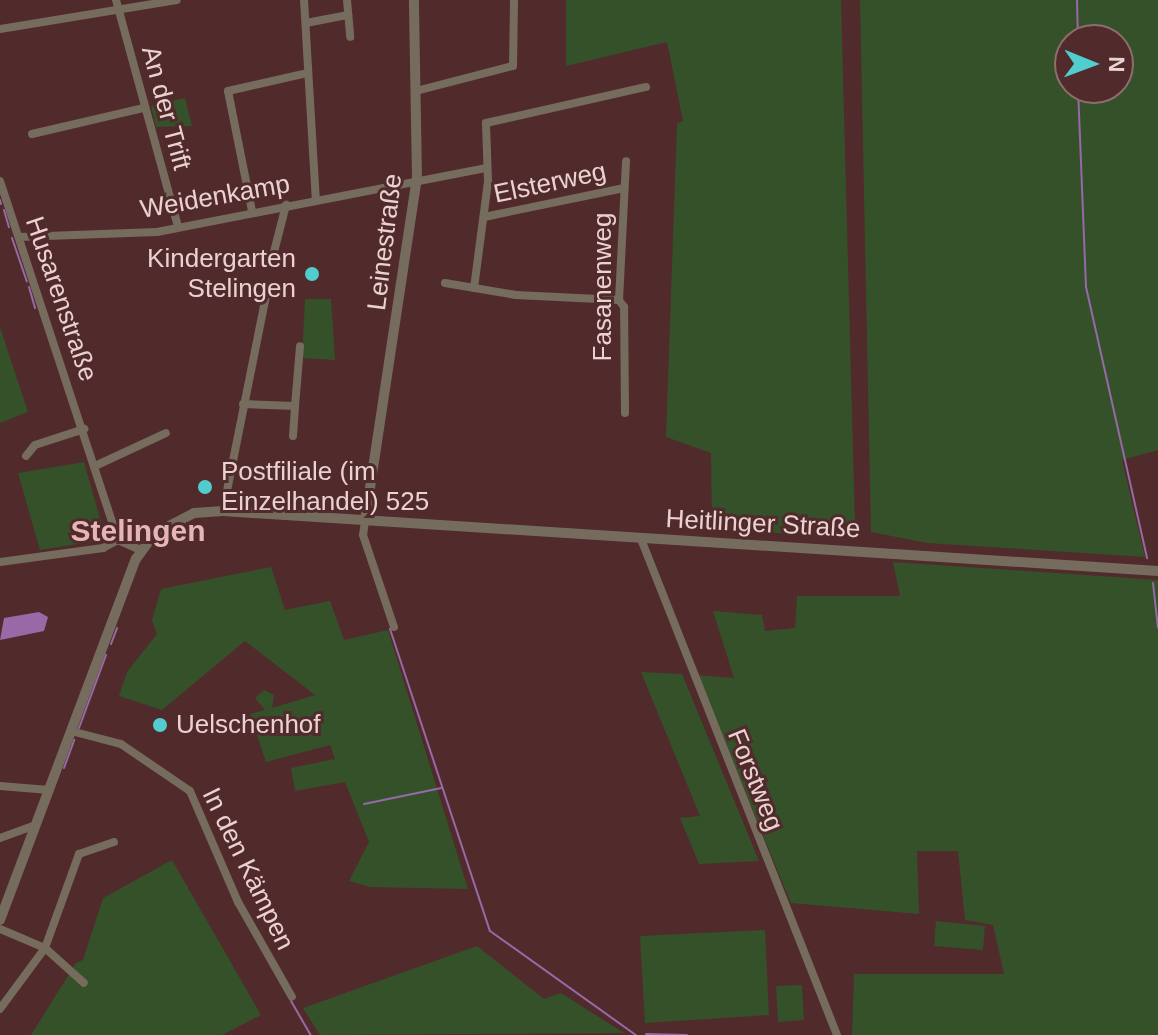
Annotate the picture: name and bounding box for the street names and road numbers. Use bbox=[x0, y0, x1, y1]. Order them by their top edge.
street label: An der Trift bbox=[134, 42, 198, 174]
street label: Elsterweg bbox=[491, 156, 609, 210]
street label: Weidenkamp bbox=[138, 169, 292, 225]
street label: Leinestraße bbox=[361, 172, 409, 312]
street label: Husarenstraße bbox=[18, 213, 104, 385]
street label: Fasanenweg bbox=[587, 213, 619, 361]
street label: Heitlinger Straße bbox=[665, 503, 861, 545]
street label: Forstweg bbox=[721, 725, 789, 835]
street label: In den Kämpen bbox=[195, 783, 301, 955]

